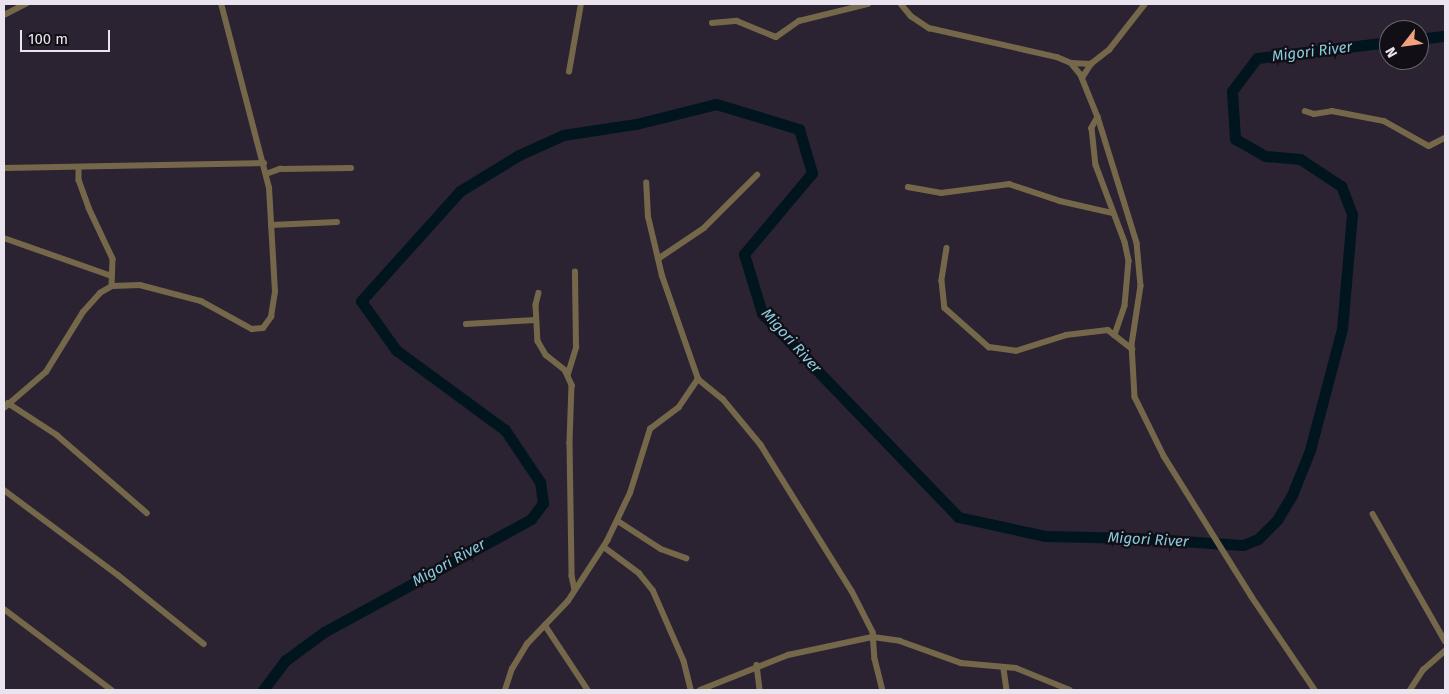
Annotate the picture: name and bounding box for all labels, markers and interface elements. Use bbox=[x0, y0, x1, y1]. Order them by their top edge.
scale bar bbox=[22, 20, 112, 52]
north arrow bbox=[1379, 20, 1429, 70]
text: 100 m bbox=[28, 30, 68, 48]
water label: Migori River bbox=[1271, 38, 1353, 66]
text: N bbox=[1382, 44, 1401, 61]
water label: Migori River bbox=[757, 305, 825, 377]
water label: Migori River bbox=[1107, 529, 1189, 551]
water label: Migori River bbox=[409, 536, 489, 590]

